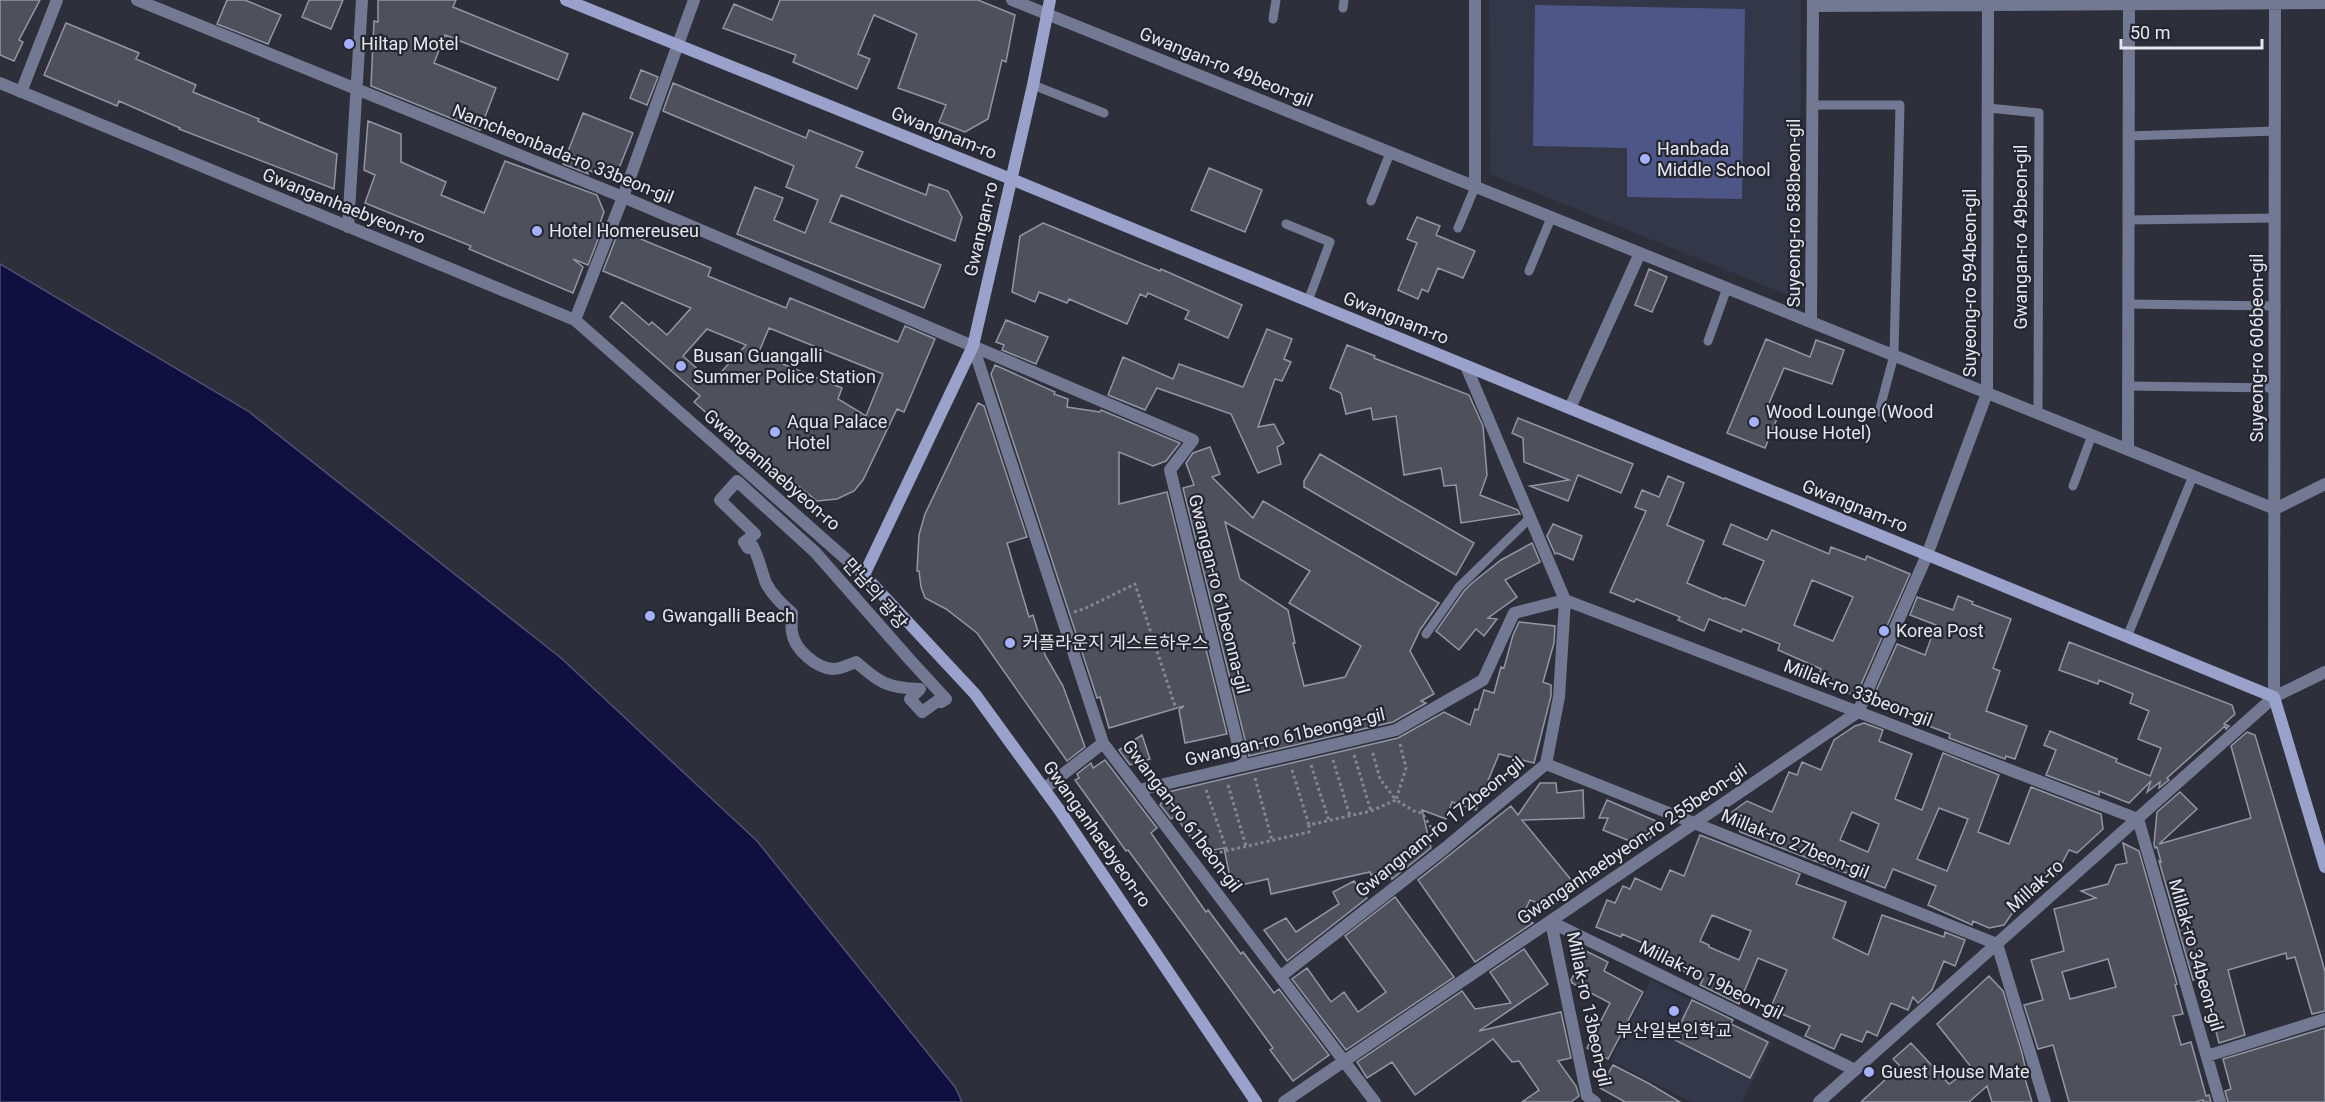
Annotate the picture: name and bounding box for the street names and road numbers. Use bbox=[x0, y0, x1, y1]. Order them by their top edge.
street label: Gwangan-ro 49beon-gil bbox=[1137, 22, 1316, 111]
street label: Namcheonbada-ro 33beon-gil bbox=[449, 99, 677, 208]
street label: Gwangnam-ro bbox=[888, 102, 1000, 163]
street label: Suyeong-ro 588beon-gil bbox=[1783, 119, 1804, 307]
street label: Gwangan-ro 49beon-gil bbox=[2010, 145, 2031, 329]
street label: Gwanganhaebyeon-ro bbox=[260, 163, 429, 248]
street label: Gwangan-ro bbox=[959, 179, 1002, 278]
street label: Suyeong-ro 594beon-gil bbox=[1959, 189, 1980, 377]
street label: Suyeong-ro 606beon-gil bbox=[2246, 254, 2267, 442]
street label: Gwangnam-ro bbox=[1340, 287, 1452, 348]
street label: Gwanganhaebyeon-ro bbox=[700, 405, 845, 535]
street label: Gwangnam-ro bbox=[1799, 475, 1911, 536]
street label: Gwangan-ro 61beonna-gil bbox=[1185, 492, 1254, 696]
street label: 만남의 광장 bbox=[839, 554, 912, 633]
street label: Millak-ro 33beon-gil bbox=[1781, 655, 1935, 731]
street label: Gwangan-ro 61beonga-gil bbox=[1183, 703, 1387, 770]
street label: Gwangan-ro 61beon-gil bbox=[1118, 736, 1246, 896]
street label: Gwangnam-ro 172beon-gil bbox=[1351, 752, 1528, 901]
street label: Gwanganhaebyeon-ro bbox=[1039, 756, 1156, 911]
street label: Gwanganhaebyeon-ro 255beon-gil bbox=[1513, 759, 1751, 928]
street label: Millak-ro 27beon-gil bbox=[1718, 804, 1872, 883]
street label: Millak-ro bbox=[2002, 855, 2067, 916]
street label: Millak-ro 34beon-gil bbox=[2165, 876, 2228, 1033]
street label: Millak-ro 13beon-gil bbox=[1563, 930, 1616, 1088]
street label: Millak-ro 19beon-gil bbox=[1636, 936, 1787, 1023]

